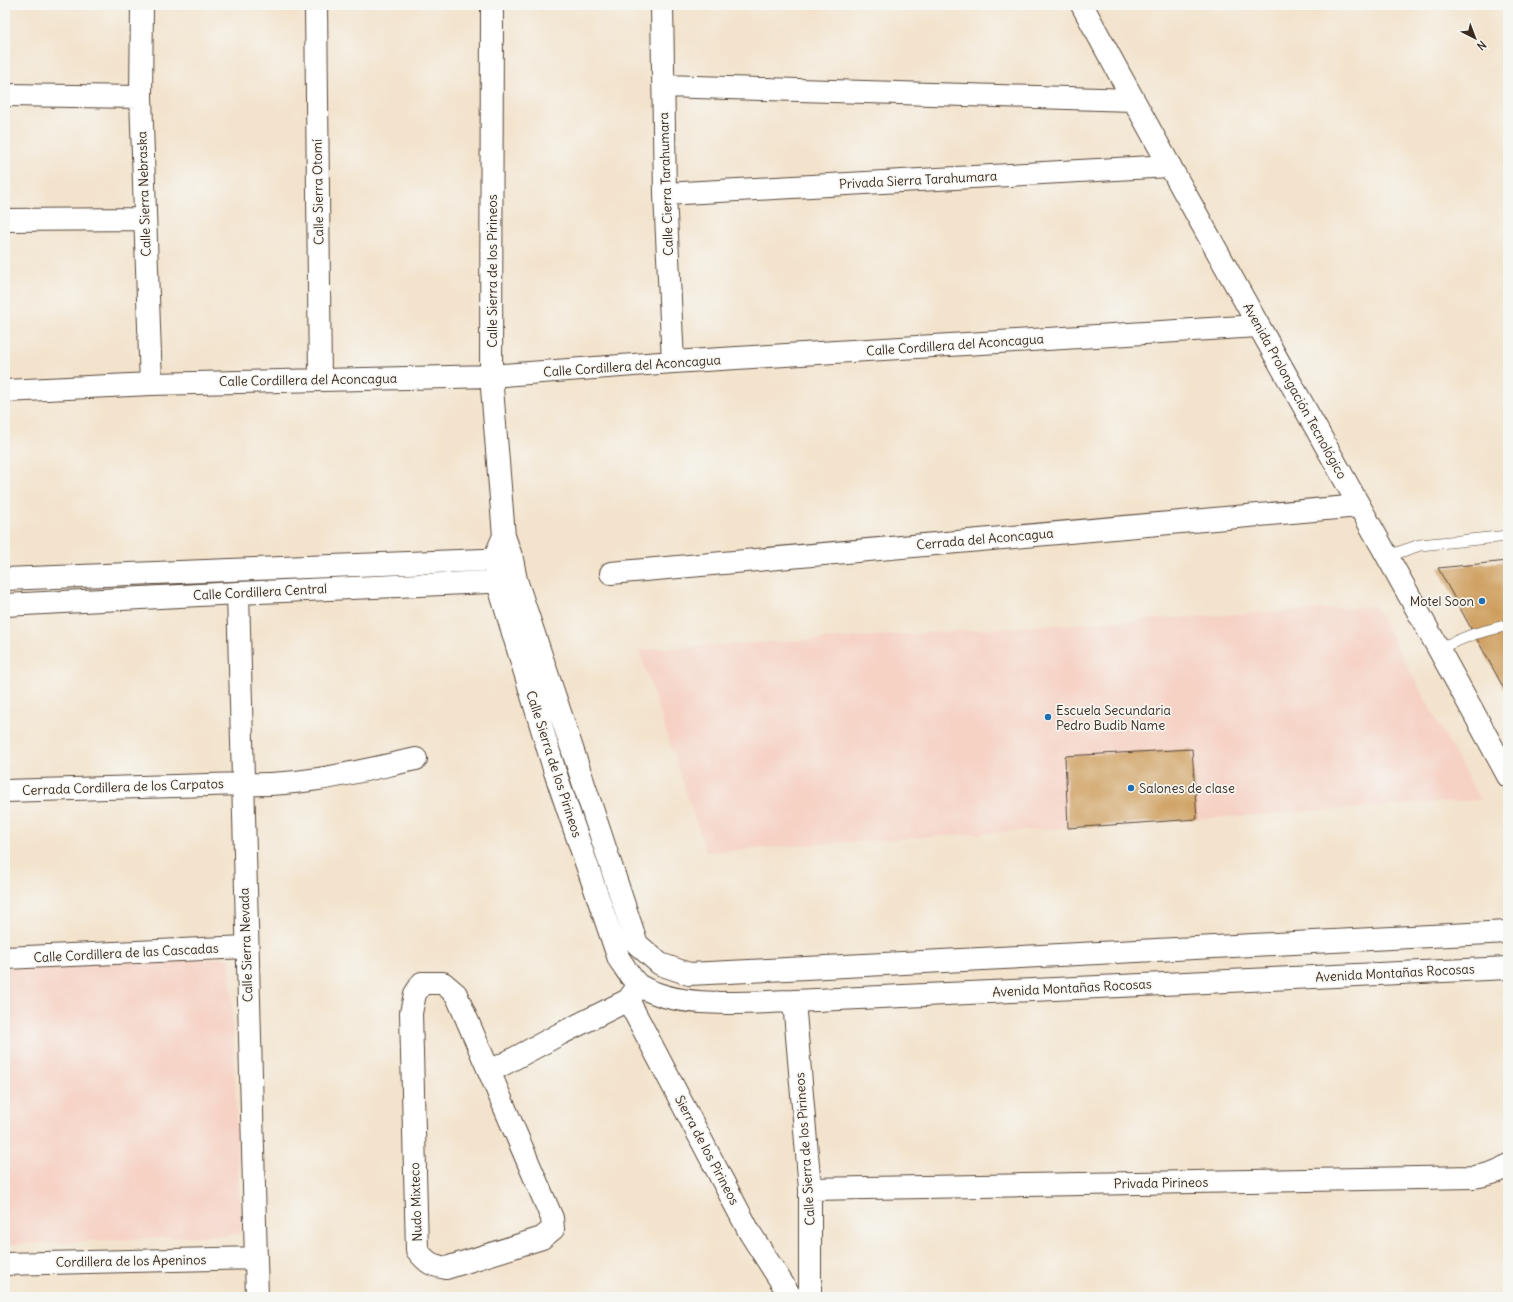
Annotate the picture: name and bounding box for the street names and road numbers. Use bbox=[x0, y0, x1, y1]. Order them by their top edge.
street label: Calle Cierra Tarahumara bbox=[655, 112, 677, 256]
street label: Calle Sierra Nebraska bbox=[133, 131, 155, 257]
street label: Calle Sierra Otomí bbox=[309, 139, 327, 245]
street label: Privada Sierra Tarahumara bbox=[838, 167, 998, 193]
street label: Calle Sierra de los Pirineos bbox=[484, 194, 501, 348]
street label: Avenida Prolongación Tecnológico bbox=[1239, 300, 1351, 482]
street label: Calle Cordillera del Aconcagua bbox=[866, 330, 1044, 360]
street label: Calle Cordillera del Aconcagua bbox=[543, 351, 721, 381]
street label: Calle Cordillera del Aconcagua bbox=[219, 370, 397, 390]
street label: Cerrada del Aconcagua bbox=[916, 525, 1054, 553]
street label: Calle Cordillera Central bbox=[193, 580, 327, 604]
street label: Calle Sierra de los Pirineos bbox=[522, 688, 586, 840]
street label: Cerrada Cordillera de los Carpatos bbox=[22, 775, 224, 799]
street label: Calle Sierra Nevada bbox=[236, 887, 256, 1003]
street label: Calle Cordillera de las Cascadas bbox=[33, 940, 219, 966]
street label: Avenida Montañas Rocosas bbox=[1315, 960, 1475, 986]
street label: Avenida Montañas Rocosas bbox=[992, 975, 1152, 1001]
street label: Calle Sierra de los Pirineos bbox=[791, 1072, 819, 1226]
street label: Sierra de los Pirineos bbox=[671, 1092, 743, 1208]
street label: Nudo Mixteco bbox=[406, 1162, 426, 1242]
street label: Privada Pirineos bbox=[1114, 1174, 1208, 1192]
street label: Cordillera de los Apeninos bbox=[55, 1251, 207, 1271]

